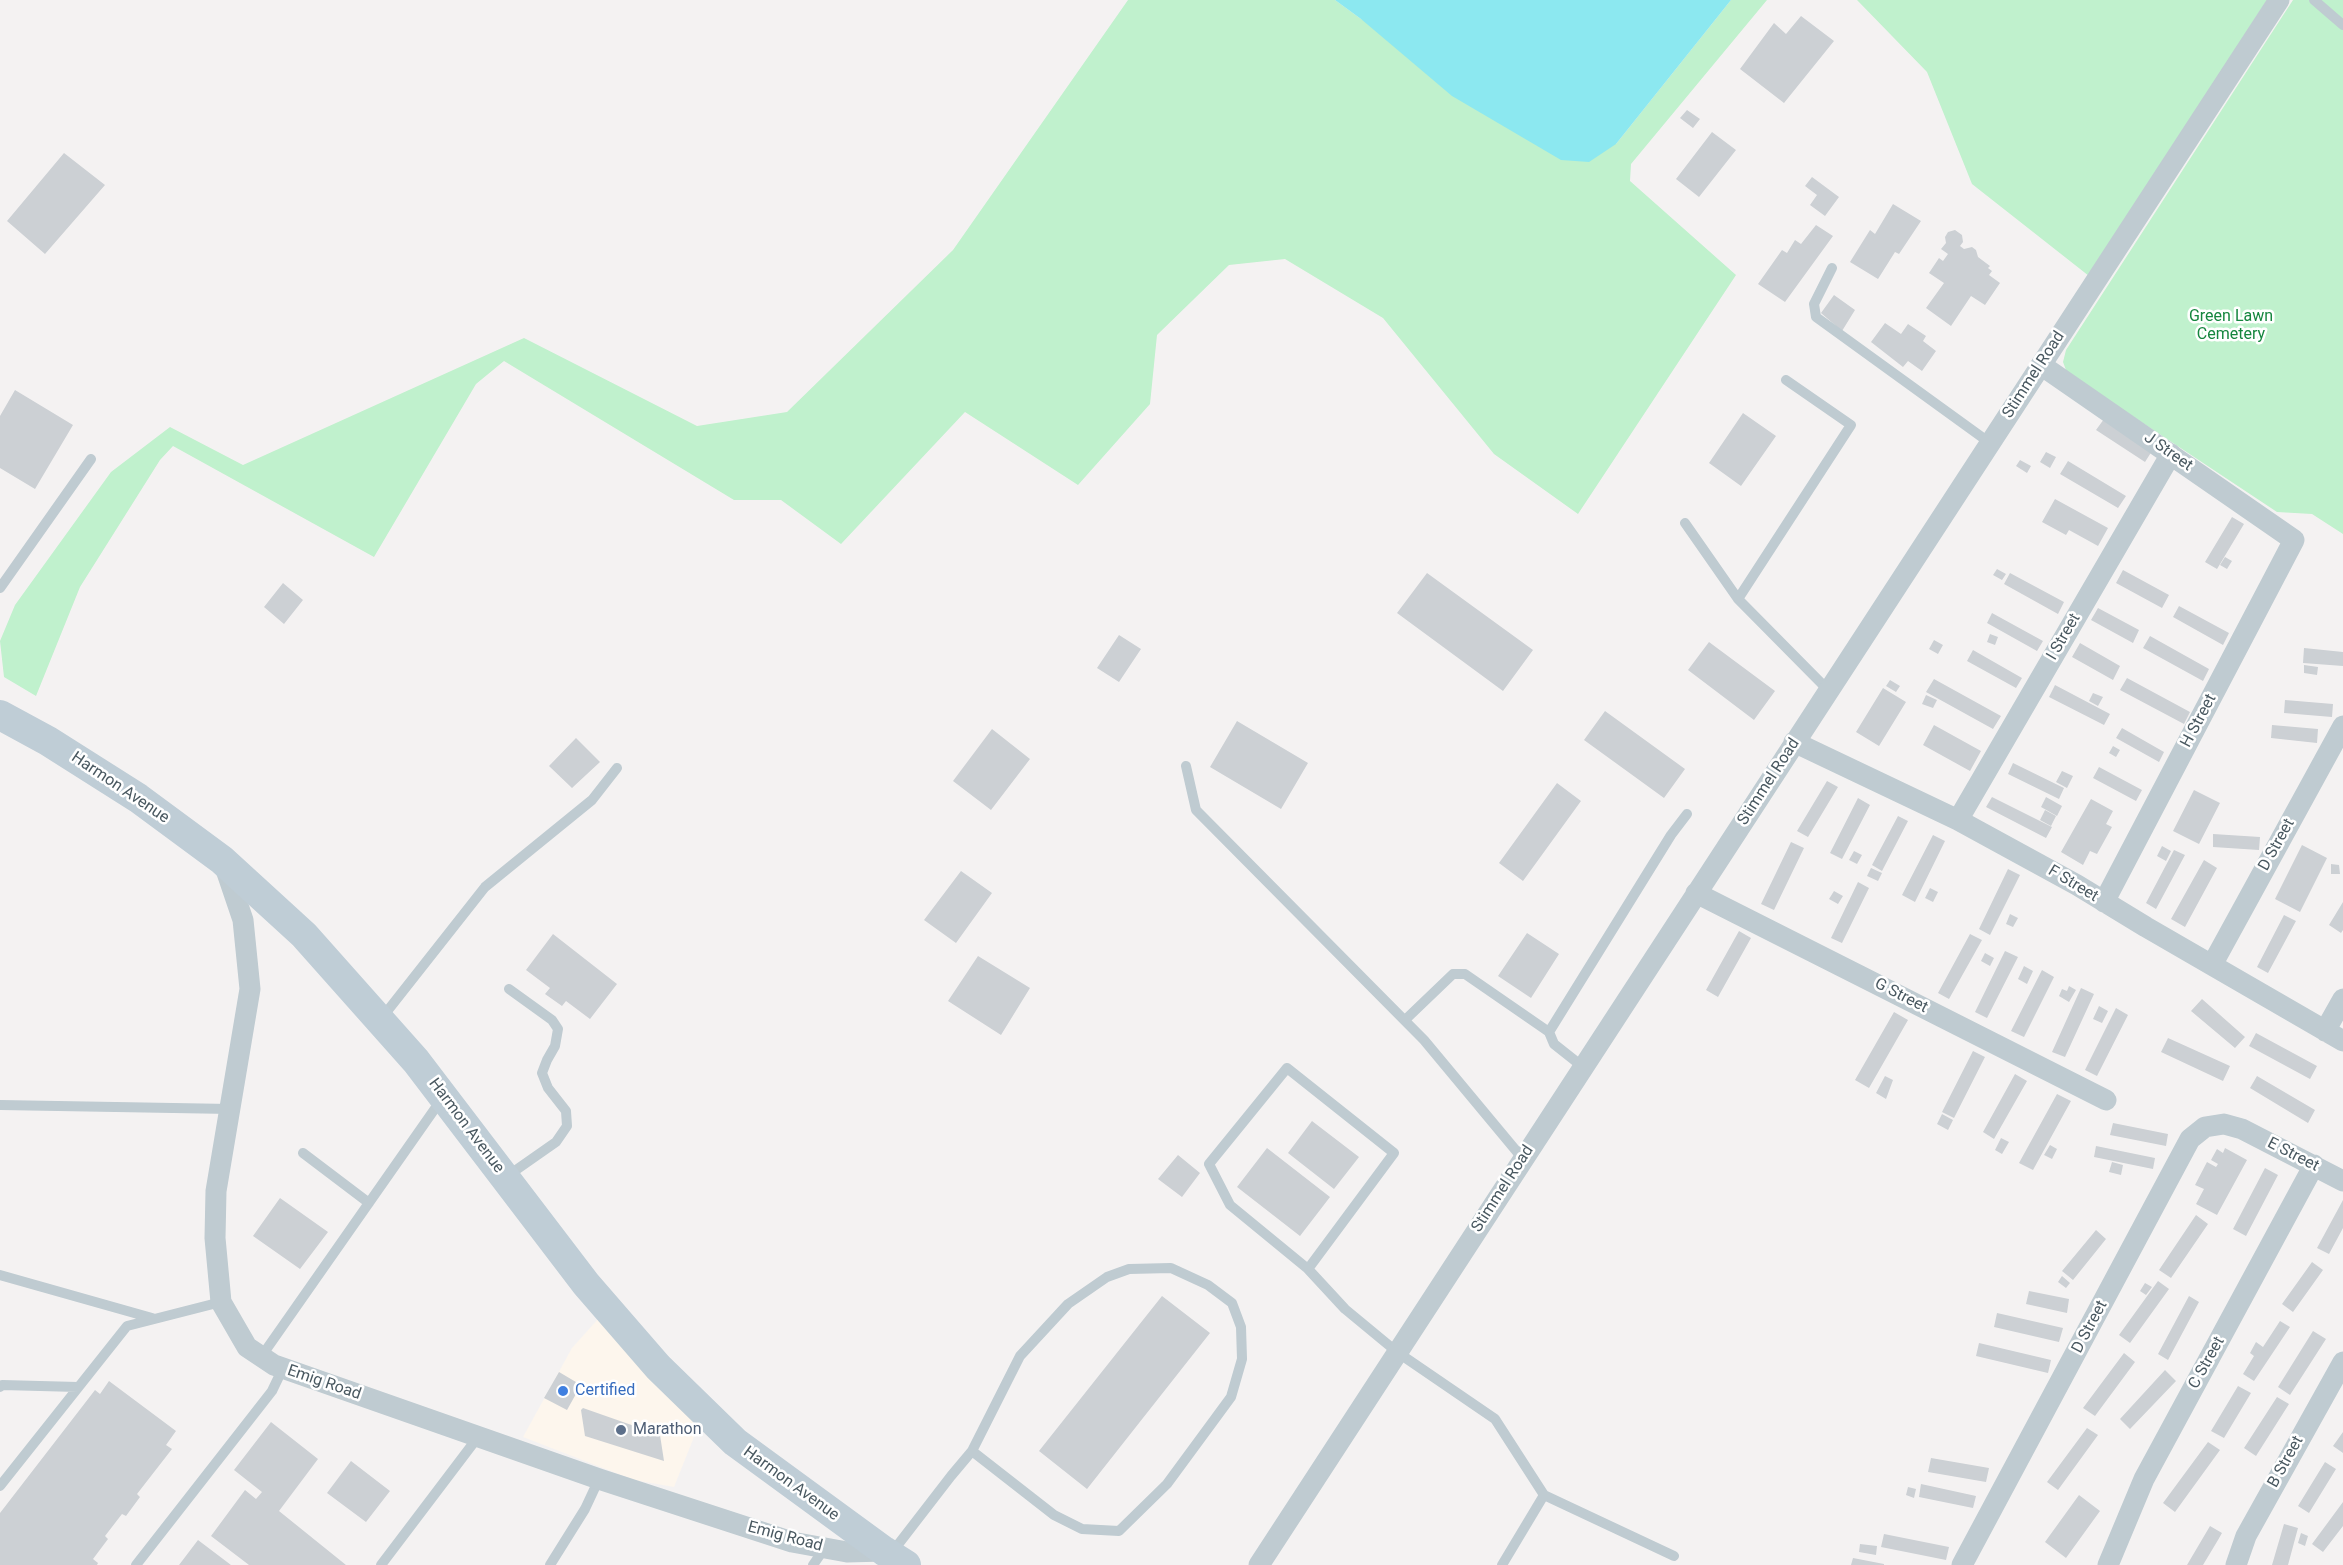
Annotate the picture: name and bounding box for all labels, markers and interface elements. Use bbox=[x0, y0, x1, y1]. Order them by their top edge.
park label: Green Lawn Cemetery bbox=[2189, 307, 2273, 345]
street label: Stimmel Road bbox=[1999, 328, 2069, 422]
street label: J Street bbox=[2140, 428, 2196, 476]
street label: I Street bbox=[2043, 610, 2085, 664]
street label: H Street bbox=[2177, 691, 2221, 751]
street label: Stimmel Road bbox=[1734, 735, 1804, 829]
street label: Harmon Avenue bbox=[67, 748, 173, 828]
street label: D Street bbox=[2255, 816, 2299, 874]
street label: F Street bbox=[2044, 862, 2102, 906]
street label: G Street bbox=[1871, 974, 1931, 1018]
street label: Harmon Avenue bbox=[424, 1075, 508, 1177]
street label: E Street bbox=[2264, 1134, 2322, 1176]
street label: Stimmel Road bbox=[1468, 1142, 1538, 1236]
street label: D Street bbox=[2068, 1297, 2112, 1357]
street label: C Street bbox=[2185, 1334, 2229, 1392]
street label: Emig Road bbox=[285, 1361, 363, 1405]
place label: Certified bbox=[575, 1381, 635, 1401]
marker: Certified bbox=[556, 1384, 570, 1398]
place label: Marathon bbox=[633, 1420, 701, 1440]
marker: Marathon bbox=[614, 1423, 628, 1437]
street label: B Street bbox=[2264, 1433, 2308, 1491]
street label: Harmon Avenue bbox=[739, 1443, 843, 1525]
street label: Emig Road bbox=[745, 1518, 825, 1556]

